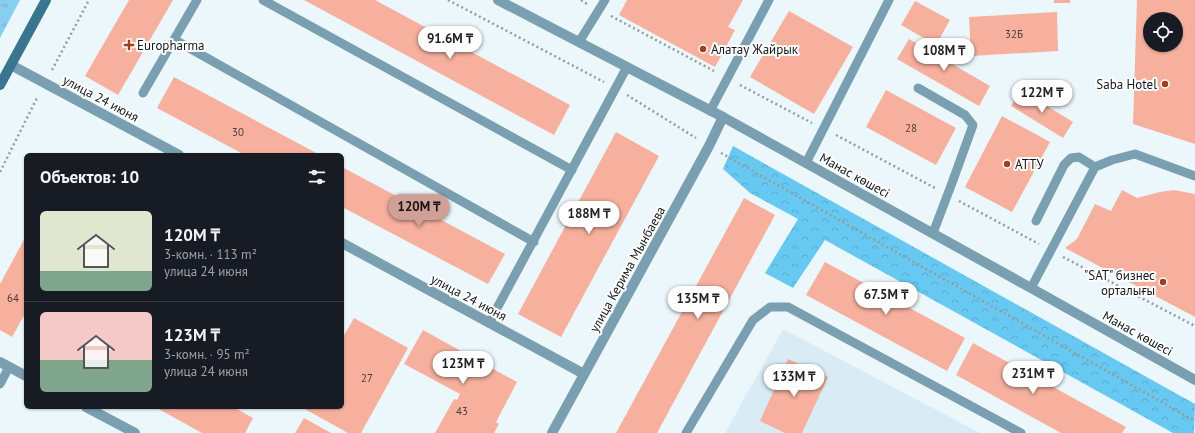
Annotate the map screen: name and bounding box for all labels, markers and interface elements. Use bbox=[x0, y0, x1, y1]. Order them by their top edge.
map controls bbox=[1143, 12, 1183, 52]
button: locate bbox=[1143, 12, 1183, 52]
pin: 91.6M ₸ bbox=[413, 26, 487, 60]
house number: 32Б bbox=[1005, 27, 1023, 41]
text: 91.6M ₸ bbox=[427, 30, 473, 47]
place label: Europharma bbox=[137, 37, 204, 54]
pin: 108M ₸ bbox=[911, 38, 977, 72]
marker: Europharma bbox=[124, 40, 134, 50]
place label: Алатау Жайрык bbox=[711, 41, 799, 58]
text: 108M ₸ bbox=[923, 42, 965, 59]
marker: Алатау Жайрык bbox=[698, 44, 708, 54]
street label: улица 24 июня bbox=[60, 71, 142, 126]
place label: Saba Hotel bbox=[1096, 76, 1157, 93]
marker: Saba Hotel bbox=[1160, 79, 1170, 89]
pin: 122M ₸ bbox=[1009, 80, 1075, 114]
text: 122M ₸ bbox=[1021, 84, 1063, 101]
house number: 28 bbox=[905, 121, 917, 135]
house number: 30 bbox=[232, 125, 244, 139]
street label: Манас көшесі bbox=[817, 149, 893, 202]
place label: АТТУ bbox=[1015, 156, 1045, 173]
marker: АТТУ bbox=[1002, 159, 1012, 169]
text: Объектов: 10 bbox=[40, 166, 139, 188]
icon: filters bbox=[306, 166, 328, 188]
pin: 120M ₸ bbox=[386, 194, 452, 228]
text: 120M ₸ bbox=[398, 198, 440, 215]
pin: 188M ₸ bbox=[556, 201, 622, 235]
street label: улица Керима Мынбаева bbox=[586, 203, 669, 335]
text: 188M ₸ bbox=[568, 205, 610, 222]
text: 120M ₸ bbox=[164, 224, 220, 246]
icon: home bbox=[72, 227, 120, 275]
text: 3-комн. · 113 m² bbox=[164, 246, 257, 263]
text: улица 24 июня bbox=[164, 263, 248, 280]
place label: "SAT" бизнес орталығы bbox=[1084, 267, 1155, 299]
street label: улица 24 июня bbox=[428, 270, 510, 325]
marker: "SAT" бизнес орталығы bbox=[1158, 277, 1168, 287]
pin: 67.5M ₸ bbox=[849, 282, 923, 316]
pin: 135M ₸ bbox=[665, 286, 731, 320]
text: 67.5M ₸ bbox=[864, 286, 908, 303]
text: 135M ₸ bbox=[677, 290, 719, 307]
house number: 64 bbox=[7, 291, 19, 305]
street label: Манас көшесі bbox=[1100, 307, 1176, 360]
text: 123M ₸ bbox=[164, 324, 220, 346]
icon: home bbox=[72, 328, 120, 376]
text: 3-комн. · 95 m² bbox=[164, 346, 250, 363]
pin: 123M ₸ bbox=[430, 351, 496, 385]
text: 123M ₸ bbox=[442, 355, 484, 372]
pin: 231M ₸ bbox=[1000, 361, 1066, 395]
text: улица 24 июня bbox=[164, 363, 248, 380]
pin: 133M ₸ bbox=[761, 364, 827, 398]
text: 231M ₸ bbox=[1012, 365, 1054, 382]
text: 133M ₸ bbox=[773, 368, 815, 385]
house number: 27 bbox=[361, 371, 373, 385]
house number: 43 bbox=[456, 404, 468, 418]

